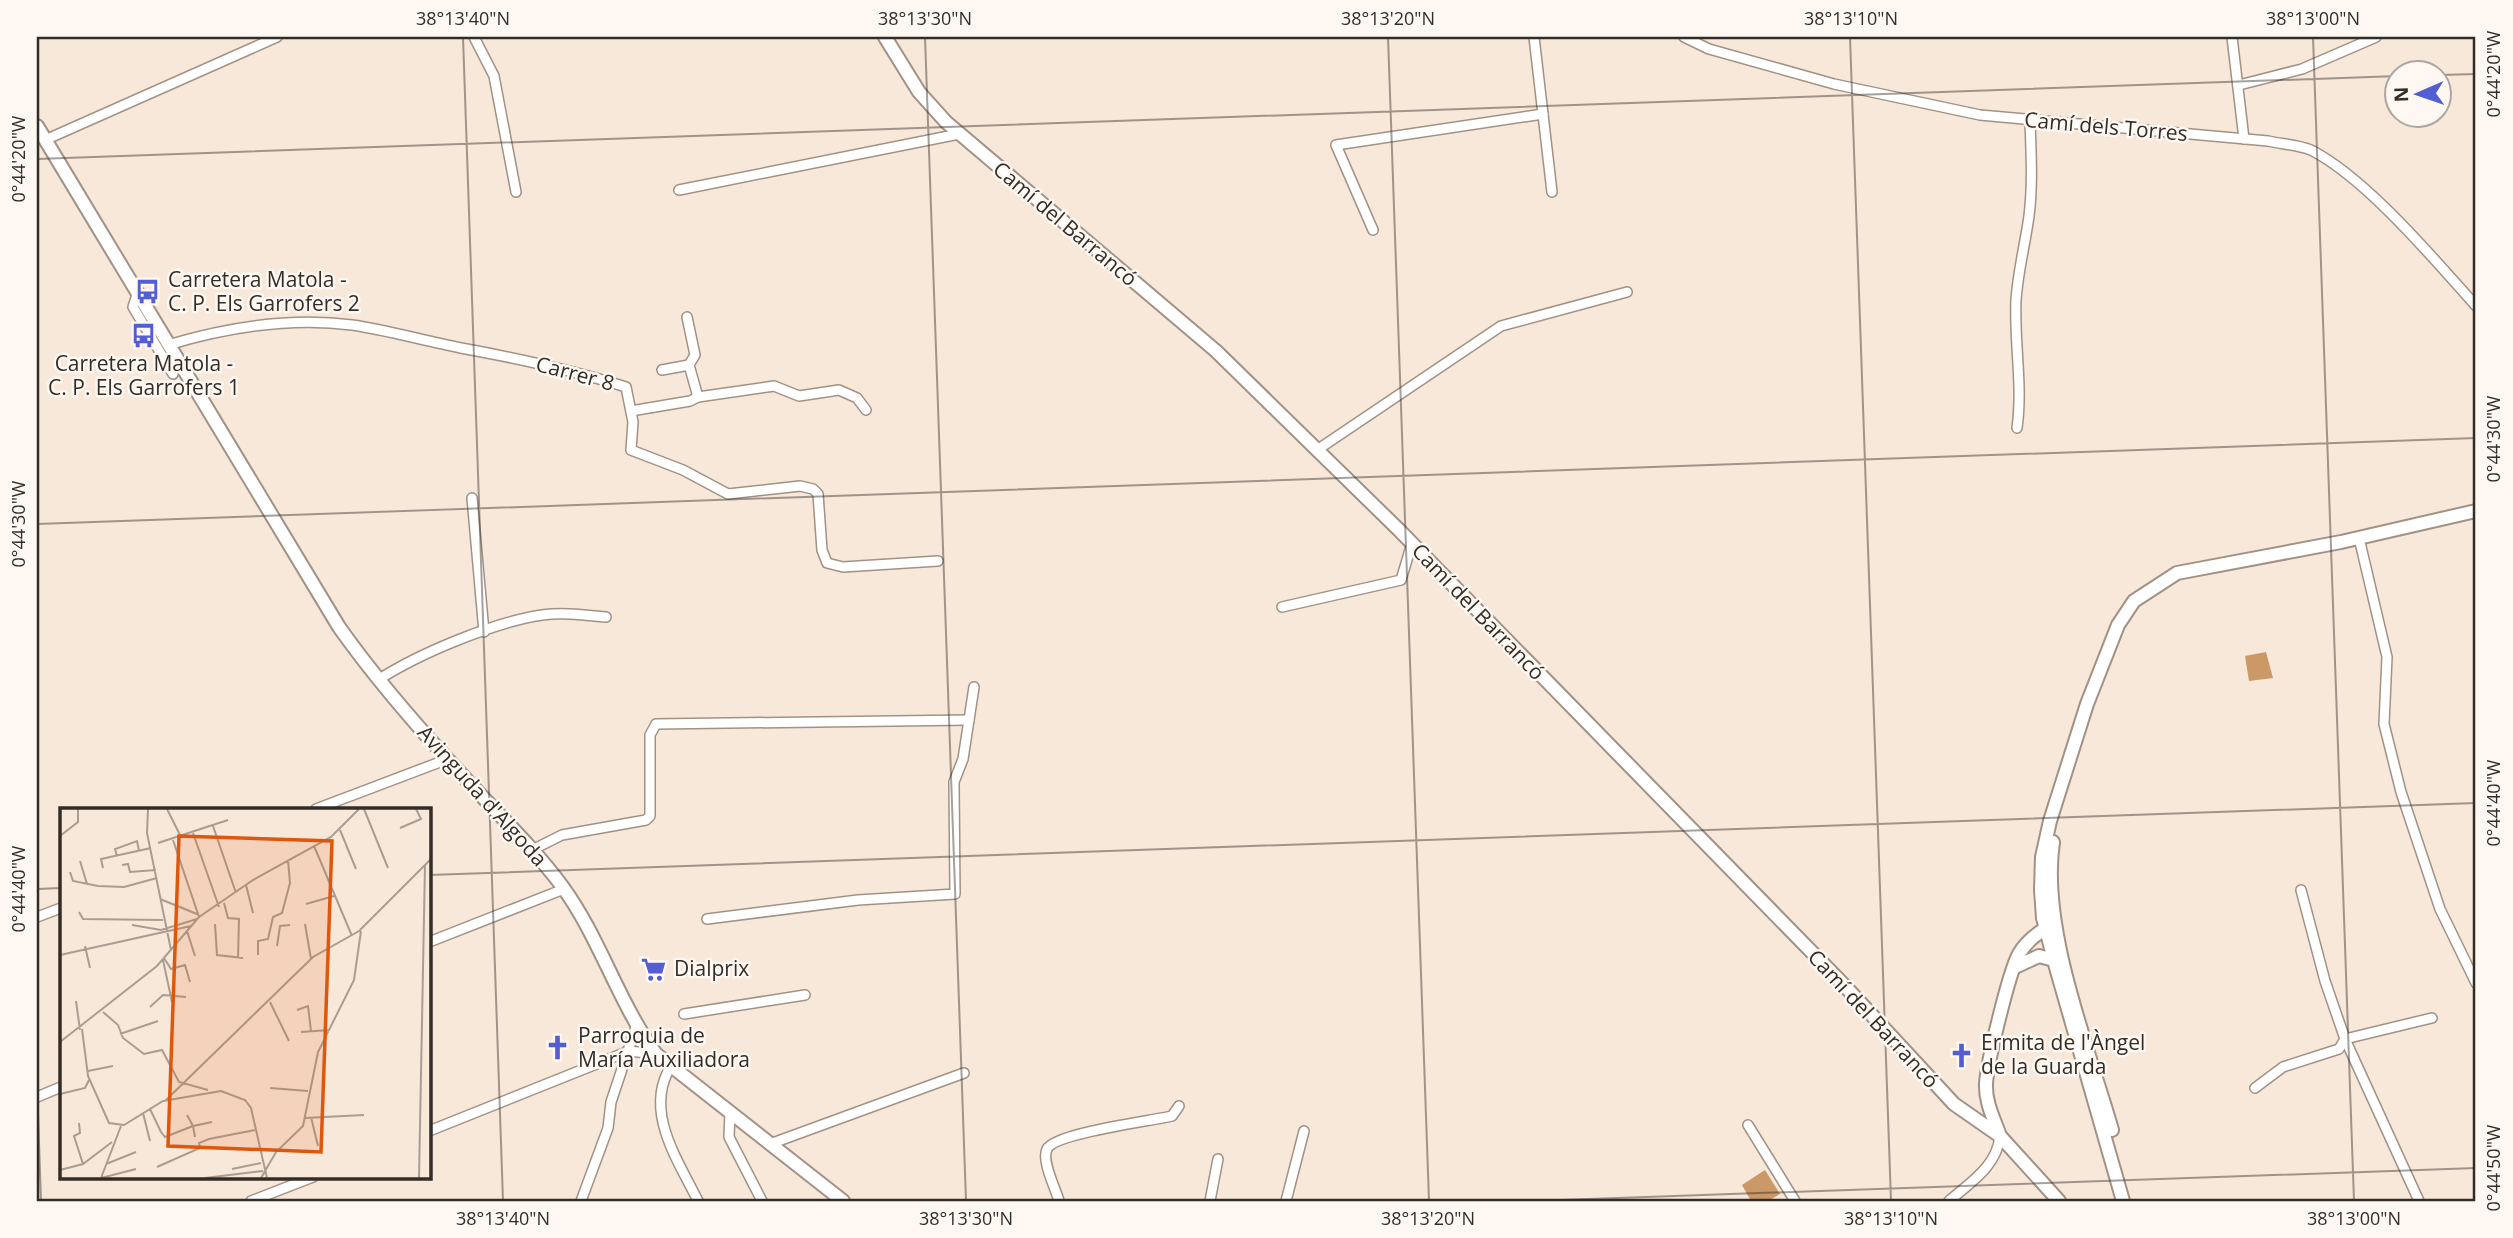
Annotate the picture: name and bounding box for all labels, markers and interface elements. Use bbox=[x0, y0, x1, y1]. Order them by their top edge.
text: 38°13'40"N bbox=[416, 6, 510, 30]
text: 38°13'30"N bbox=[878, 6, 972, 30]
text: 38°13'20"N bbox=[1341, 6, 1435, 30]
text: 38°13'10"N bbox=[1804, 6, 1898, 30]
text: 38°13'00"N bbox=[2266, 6, 2360, 30]
text: 0°44'20"W bbox=[2481, 30, 2505, 117]
north arrow bbox=[2384, 60, 2454, 130]
text: N bbox=[2388, 86, 2414, 103]
street label: Camí dels Torres bbox=[2023, 105, 2189, 147]
text: 0°44'20"W bbox=[6, 115, 30, 202]
street label: Camí del Barrancó bbox=[988, 155, 1144, 292]
place label: Carretera Matola - C. P. Els Garrofers 2 bbox=[168, 265, 360, 317]
bus stop icon: Carretera Matola - C. P. Els Garrofers 2 bbox=[134, 278, 162, 306]
bus stop icon: Carretera Matola - C. P. Els Garrofers 1 bbox=[130, 321, 158, 349]
place label: Carretera Matola - C. P. Els Garrofers 1 bbox=[48, 349, 240, 401]
street label: Carrer 8 bbox=[533, 349, 617, 397]
text: 0°44'30"W bbox=[2481, 395, 2505, 482]
text: 0°44'30"W bbox=[6, 480, 30, 567]
street label: Camí del Barrancó bbox=[1406, 537, 1551, 686]
street label: Avinguda d'Algoda bbox=[412, 719, 554, 872]
text: 0°44'40"W bbox=[2481, 759, 2505, 846]
inset map bbox=[60, 808, 430, 1178]
text: 0°44'40"W bbox=[6, 845, 30, 932]
street label: Camí del Barrancó bbox=[1802, 943, 1945, 1094]
place label: Dialprix bbox=[674, 954, 749, 982]
supermarket icon: Dialprix bbox=[640, 955, 668, 983]
place label: Parroquia de María Auxiliadora bbox=[578, 1021, 750, 1073]
place label: Ermita de l'Àngel de la Guarda bbox=[1981, 1028, 2145, 1080]
church icon: Parroquia de María Auxiliadora bbox=[544, 1034, 572, 1062]
church icon: Ermita de l'Àngel de la Guarda bbox=[1947, 1041, 1975, 1069]
text: 0°44'50"W bbox=[2481, 1124, 2505, 1211]
text: 38°13'40"N bbox=[456, 1206, 550, 1230]
text: 38°13'30"N bbox=[919, 1206, 1013, 1230]
text: 38°13'20"N bbox=[1381, 1206, 1475, 1230]
text: 38°13'10"N bbox=[1844, 1206, 1938, 1230]
text: 38°13'00"N bbox=[2307, 1206, 2401, 1230]

